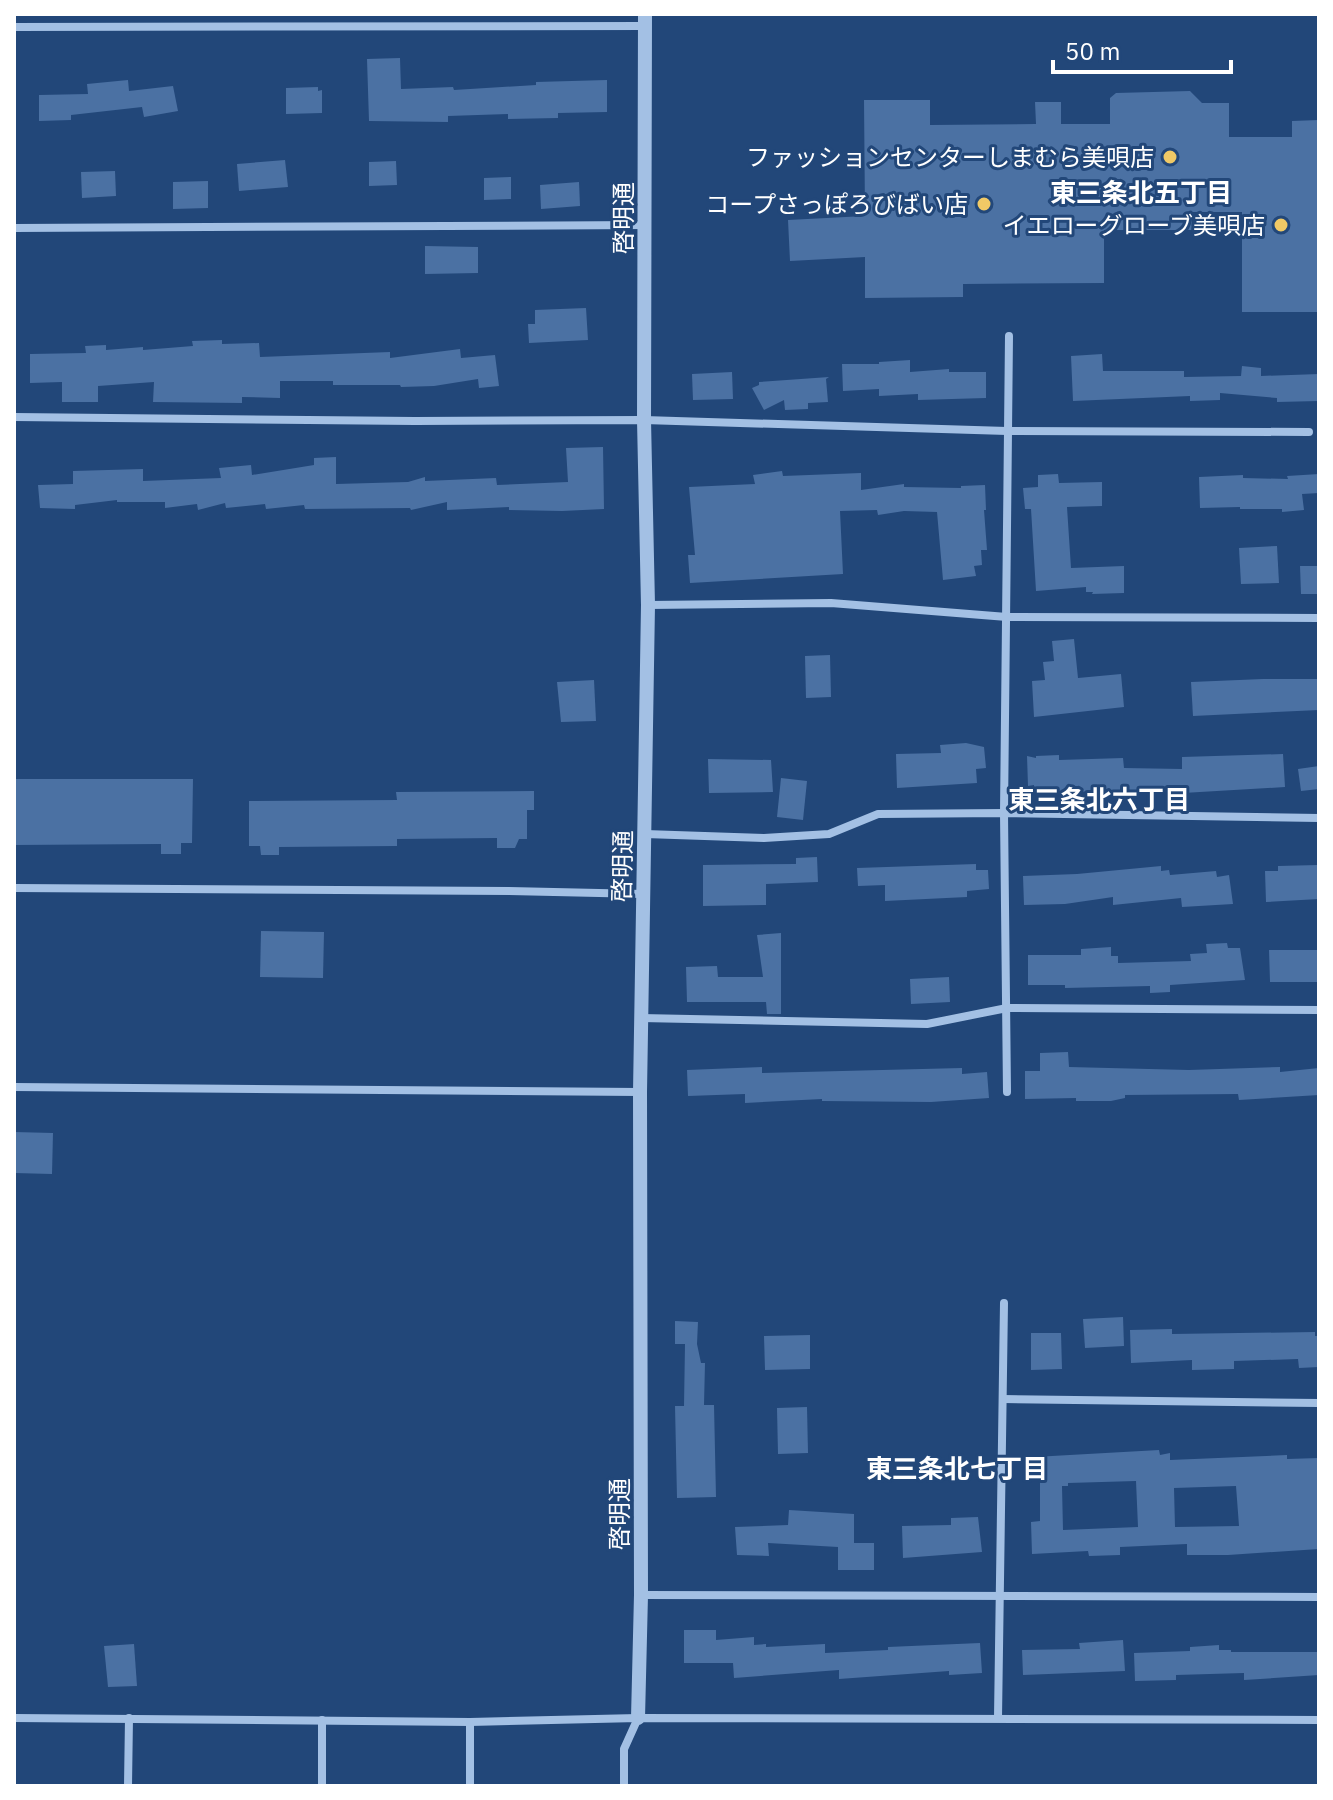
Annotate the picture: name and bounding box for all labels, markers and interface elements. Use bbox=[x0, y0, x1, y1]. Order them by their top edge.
scale bar bbox=[1053, 24, 1231, 74]
text: 50 m bbox=[1065, 35, 1120, 67]
place label: ファッションセンターしまむら美唄店 bbox=[746, 141, 1154, 173]
marker: ファッションセンターしまむら美唄店 bbox=[1161, 148, 1179, 166]
district label: 東三条北五丁目 bbox=[1050, 175, 1232, 209]
street label: 啓明通 bbox=[607, 182, 639, 254]
place label: コープさっぽろびばい店 bbox=[705, 188, 968, 220]
marker: コープさっぽろびばい店 bbox=[975, 195, 993, 213]
place label: イエローグローブ美唄店 bbox=[1003, 209, 1265, 241]
marker: イエローグローブ美唄店 bbox=[1272, 216, 1290, 234]
district label: 東三条北六丁目 bbox=[1008, 782, 1190, 816]
street label: 啓明通 bbox=[605, 830, 639, 902]
district label: 東三条北七丁目 bbox=[866, 1451, 1048, 1485]
street label: 啓明通 bbox=[603, 1478, 635, 1550]

